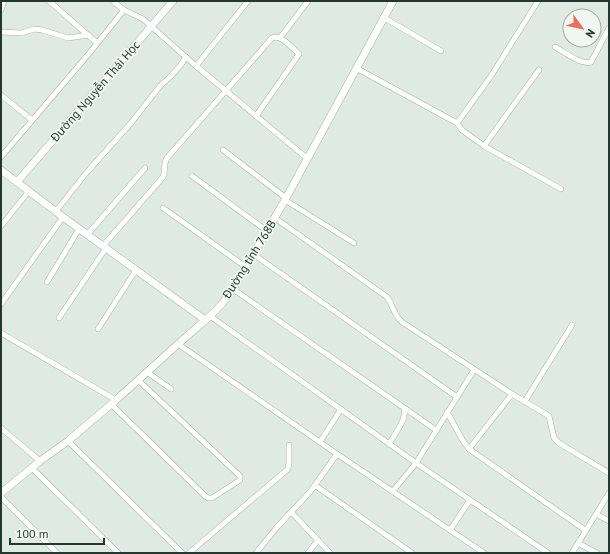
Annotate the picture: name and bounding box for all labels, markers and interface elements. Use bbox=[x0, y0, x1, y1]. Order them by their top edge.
north arrow bbox=[562, 8, 602, 48]
text: N bbox=[583, 27, 598, 40]
street label: Đường Nguyễn Thái Học bbox=[47, 37, 143, 145]
street label: Đường tỉnh 768B bbox=[218, 217, 279, 302]
scale bar bbox=[10, 520, 104, 546]
text: 100 m bbox=[16, 526, 49, 541]

